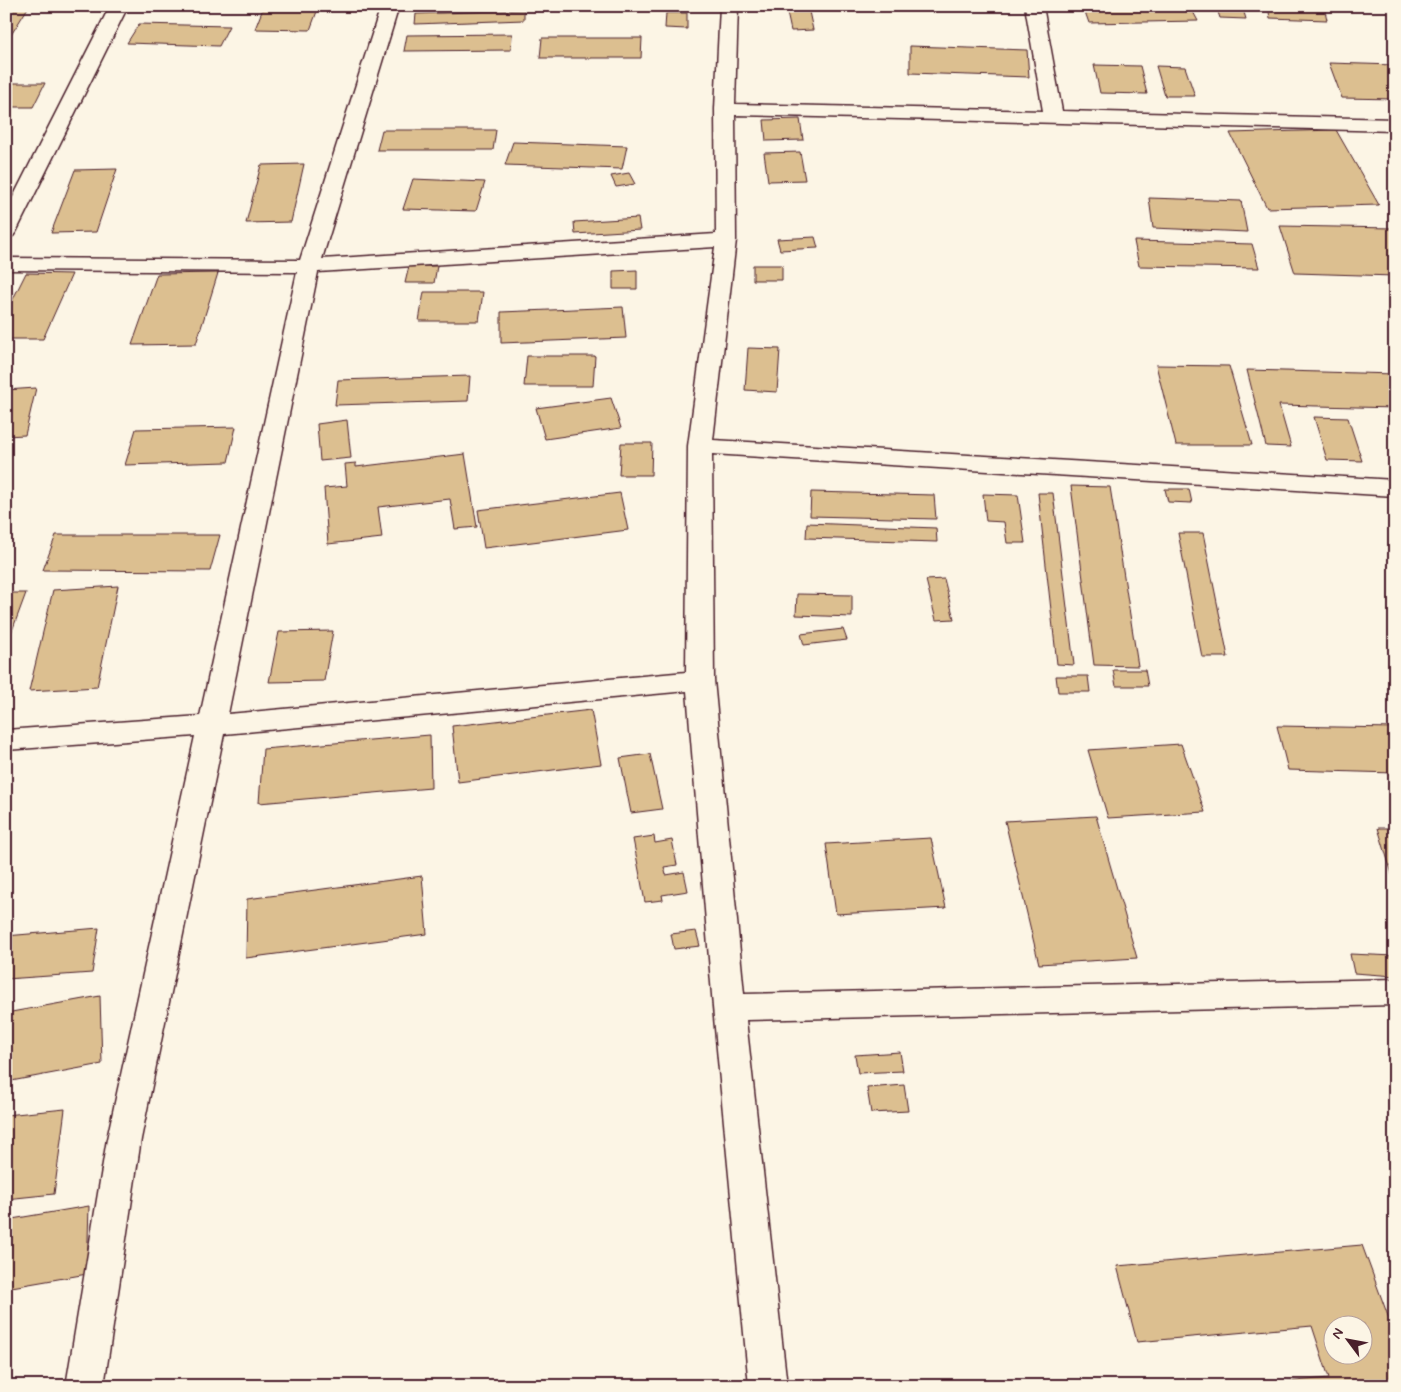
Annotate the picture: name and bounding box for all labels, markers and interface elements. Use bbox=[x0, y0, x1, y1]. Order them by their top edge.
north arrow bbox=[1324, 1314, 1374, 1364]
text: N bbox=[1328, 1325, 1348, 1342]

